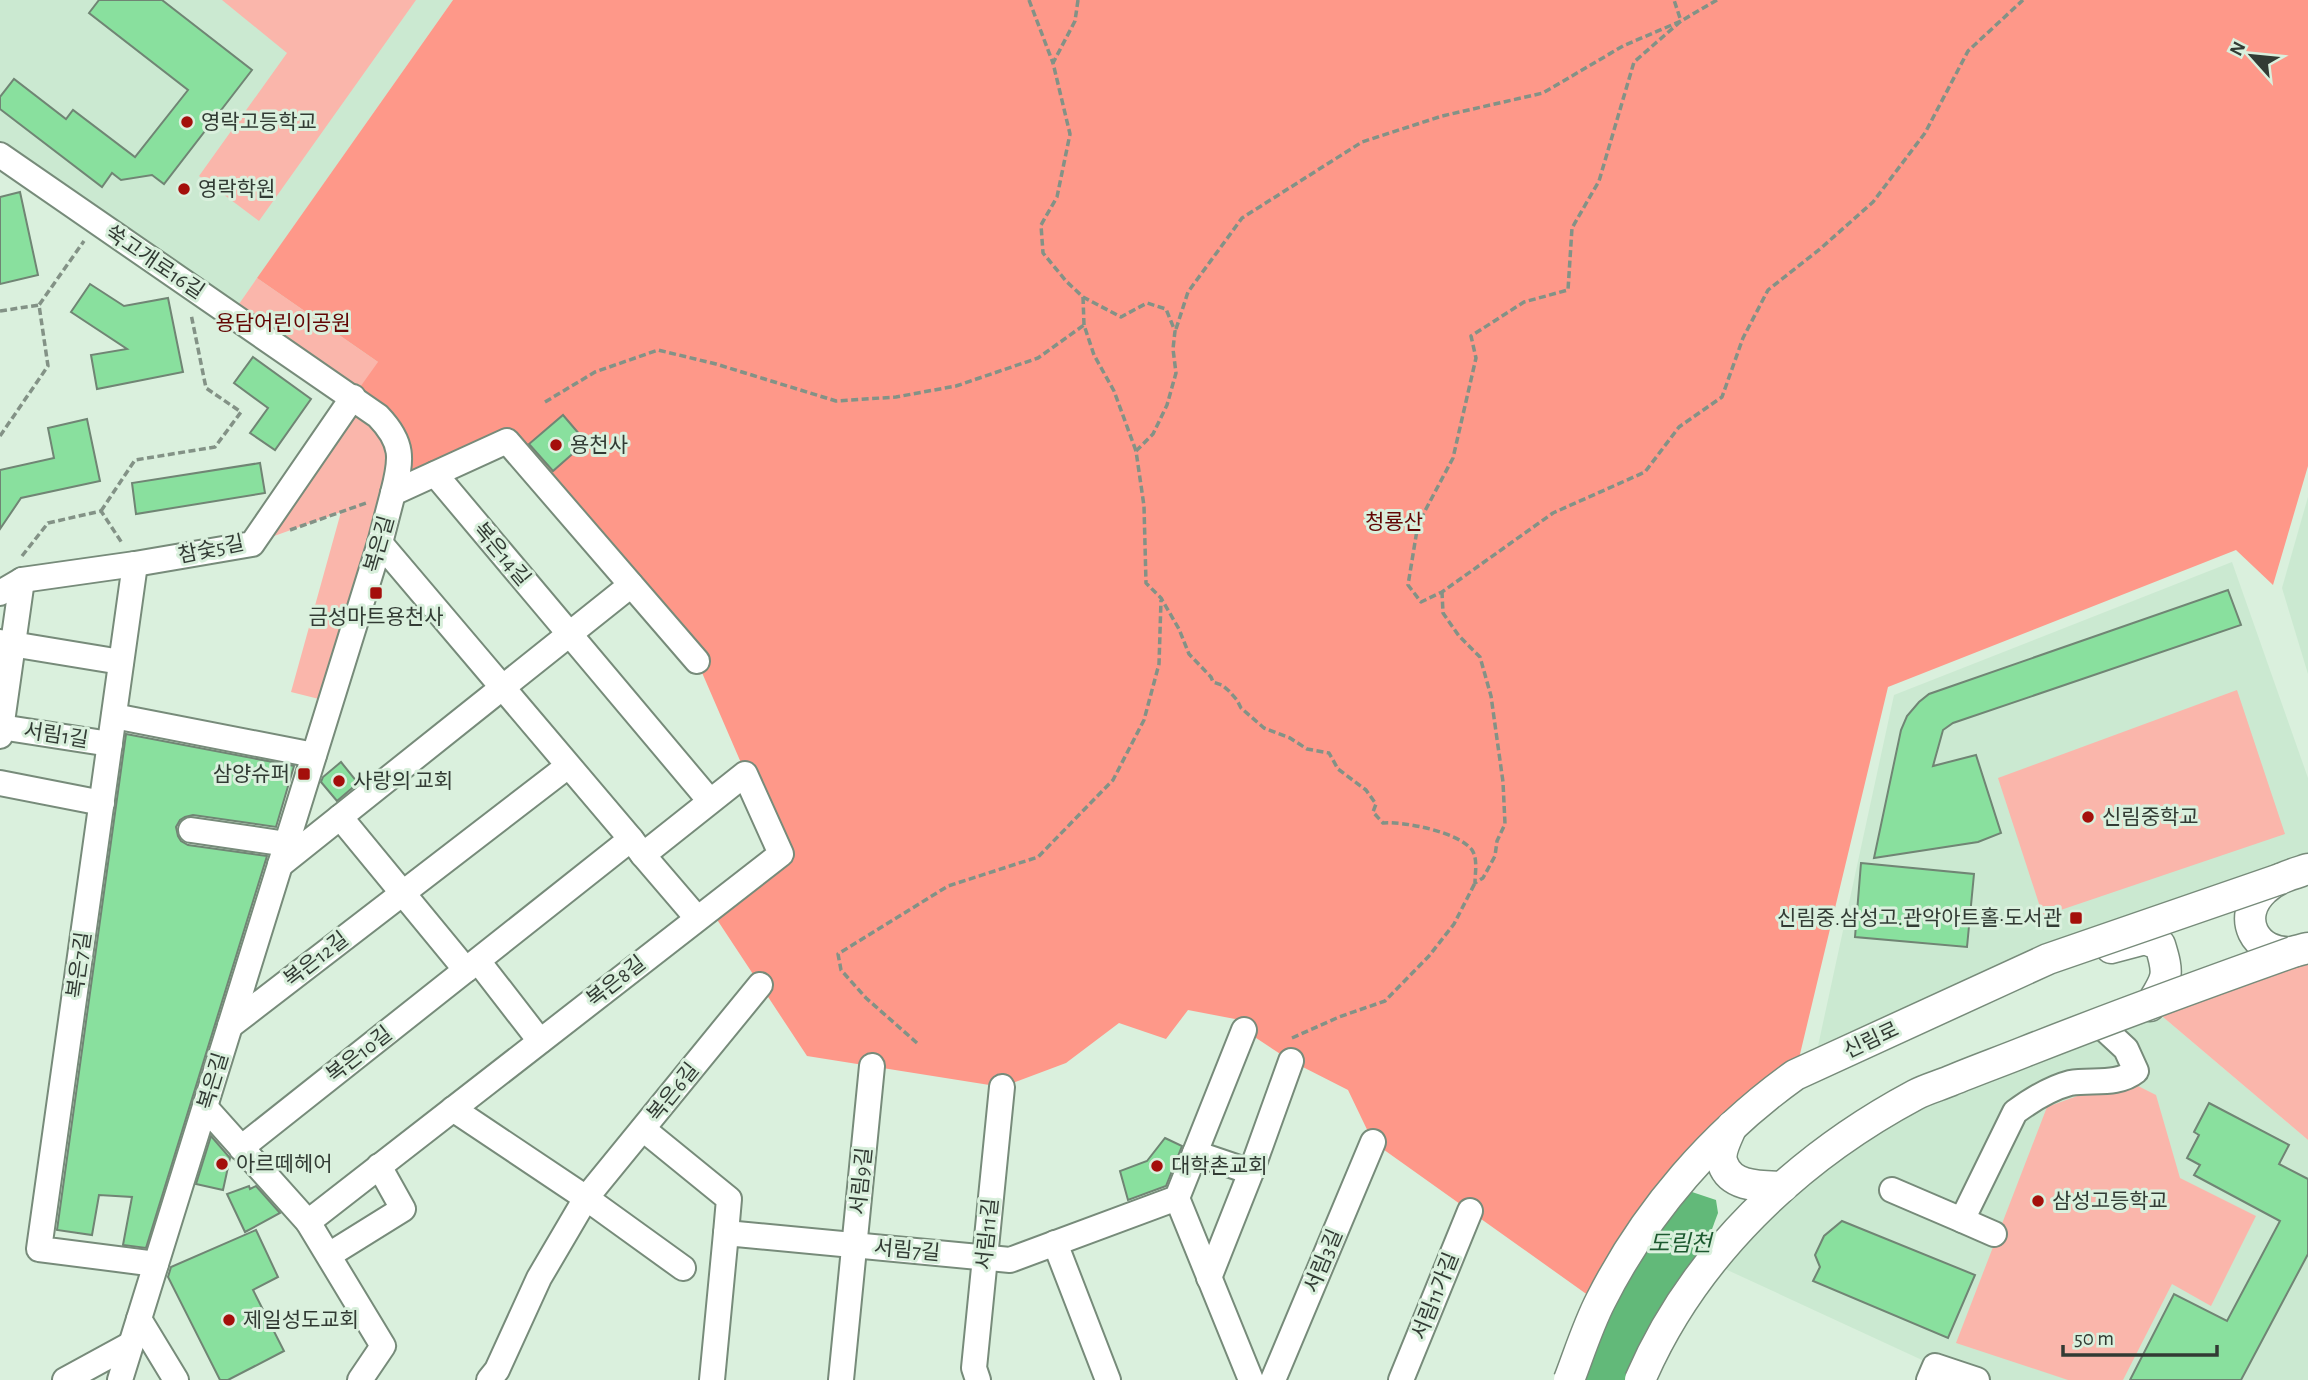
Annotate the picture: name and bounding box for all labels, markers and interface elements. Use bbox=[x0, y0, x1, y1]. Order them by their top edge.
north arrow bbox=[2217, 21, 2287, 91]
text: N bbox=[2227, 39, 2250, 59]
place label: 영락고등학교 bbox=[201, 111, 317, 133]
marker: 영락고등학교 bbox=[179, 114, 195, 130]
place label: 영락학원 bbox=[198, 178, 275, 200]
marker: 영락학원 bbox=[176, 181, 192, 197]
street label: 쑥고개로16길 bbox=[102, 221, 208, 303]
park label: 용담어린이공원 bbox=[215, 312, 351, 334]
place label: 용천사 bbox=[570, 434, 628, 456]
marker: 용천사 bbox=[548, 437, 564, 453]
park label: 청룡산 bbox=[1365, 511, 1423, 533]
street label: 복은길 bbox=[360, 513, 398, 575]
street label: 복은14길 bbox=[469, 518, 535, 590]
street label: 참숯5길 bbox=[176, 531, 246, 567]
marker: 금성마트용천사 bbox=[368, 585, 384, 601]
place label: 금성마트용천사 bbox=[308, 606, 444, 628]
street label: 서림1길 bbox=[22, 719, 90, 751]
place label: 삼양슈퍼 bbox=[213, 763, 290, 785]
marker: 삼양슈퍼 bbox=[296, 766, 312, 782]
place label: 사랑의 교회 bbox=[353, 770, 453, 792]
marker: 사랑의 교회 bbox=[331, 773, 347, 789]
place label: 신림중학교 bbox=[2102, 806, 2199, 828]
marker: 신림중학교 bbox=[2080, 809, 2096, 825]
place label: 신림중.삼성고.관악아트홀·도서관 bbox=[1777, 907, 2062, 929]
marker: 신림중.삼성고.관악아트홀·도서관 bbox=[2068, 910, 2084, 926]
street label: 복은12길 bbox=[280, 927, 352, 991]
street label: 복은7길 bbox=[63, 930, 95, 1000]
street label: 복은8길 bbox=[582, 951, 650, 1011]
street label: 신림로 bbox=[1840, 1018, 1902, 1062]
street label: 복은10길 bbox=[322, 1022, 396, 1086]
street label: 복은길 bbox=[194, 1050, 232, 1112]
street label: 복은6길 bbox=[643, 1059, 703, 1125]
street label: 서림9길 bbox=[847, 1146, 875, 1216]
place label: 아르떼헤어 bbox=[236, 1153, 333, 1175]
place label: 대학촌교회 bbox=[1171, 1155, 1268, 1177]
marker: 아르떼헤어 bbox=[214, 1156, 230, 1172]
marker: 대학촌교회 bbox=[1149, 1158, 1165, 1174]
place label: 삼성고등학교 bbox=[2052, 1190, 2168, 1212]
marker: 삼성고등학교 bbox=[2030, 1193, 2046, 1209]
street label: 서림11길 bbox=[972, 1197, 1002, 1271]
street label: 서림3길 bbox=[1300, 1226, 1346, 1296]
water label: 도림천 bbox=[1648, 1232, 1715, 1256]
street label: 서림7길 bbox=[873, 1236, 941, 1264]
street label: 서림11가길 bbox=[1408, 1249, 1462, 1343]
place label: 제일성도교회 bbox=[243, 1309, 359, 1331]
marker: 제일성도교회 bbox=[221, 1312, 237, 1328]
scale bar bbox=[2063, 1314, 2217, 1358]
text: 50 m bbox=[2074, 1328, 2114, 1349]

